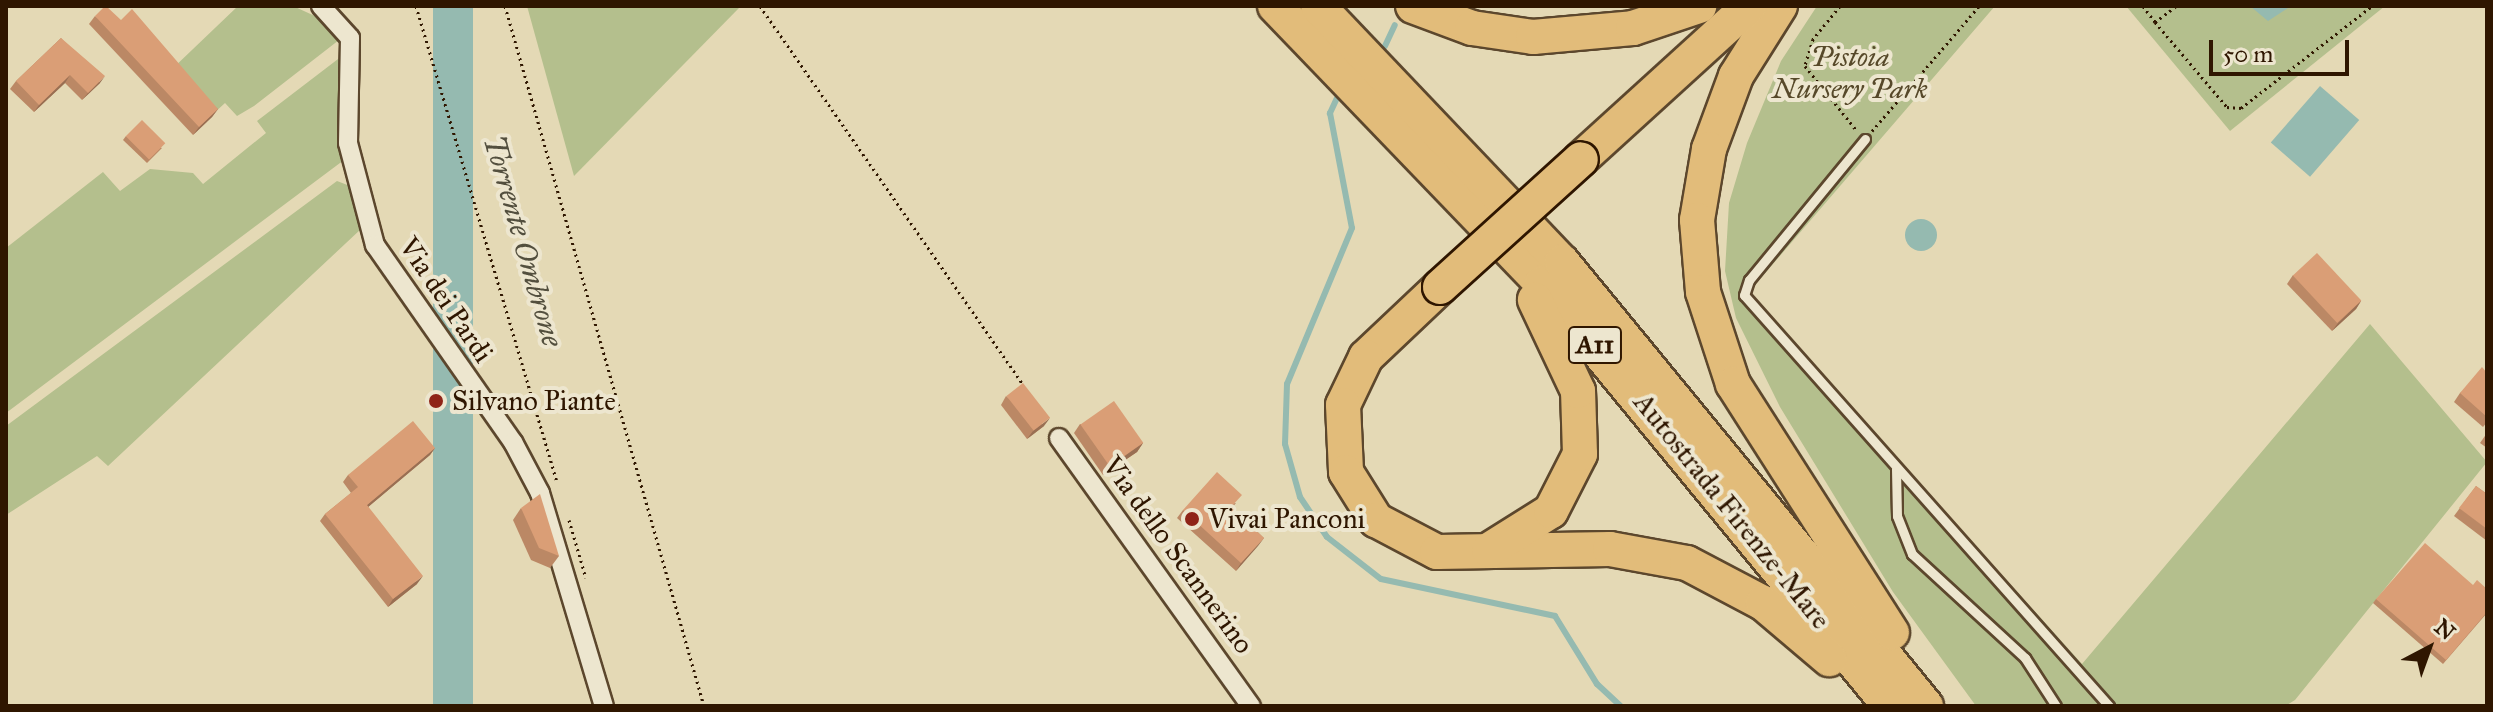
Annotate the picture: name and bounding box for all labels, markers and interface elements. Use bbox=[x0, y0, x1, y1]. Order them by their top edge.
scale bar bbox=[2213, 24, 2353, 74]
text: 50 m bbox=[2223, 39, 2273, 69]
park label: Pistoia Nursery Park bbox=[1772, 40, 1928, 106]
water label: Torrente Ombrone bbox=[476, 131, 570, 351]
street label: Via dei Pardi bbox=[392, 231, 500, 369]
road number: A11 bbox=[1567, 323, 1623, 367]
place label: Silvano Piante bbox=[452, 384, 616, 418]
street label: Autostrada Firenze-Mare bbox=[1626, 386, 1838, 636]
marker: Silvano Piante bbox=[427, 392, 445, 410]
street label: Via dello Scannerino bbox=[1095, 450, 1261, 660]
place label: Vivai Panconi bbox=[1208, 502, 1365, 536]
marker: Vivai Panconi bbox=[1183, 510, 1201, 528]
north arrow bbox=[2389, 608, 2469, 688]
text: N bbox=[2429, 613, 2461, 646]

